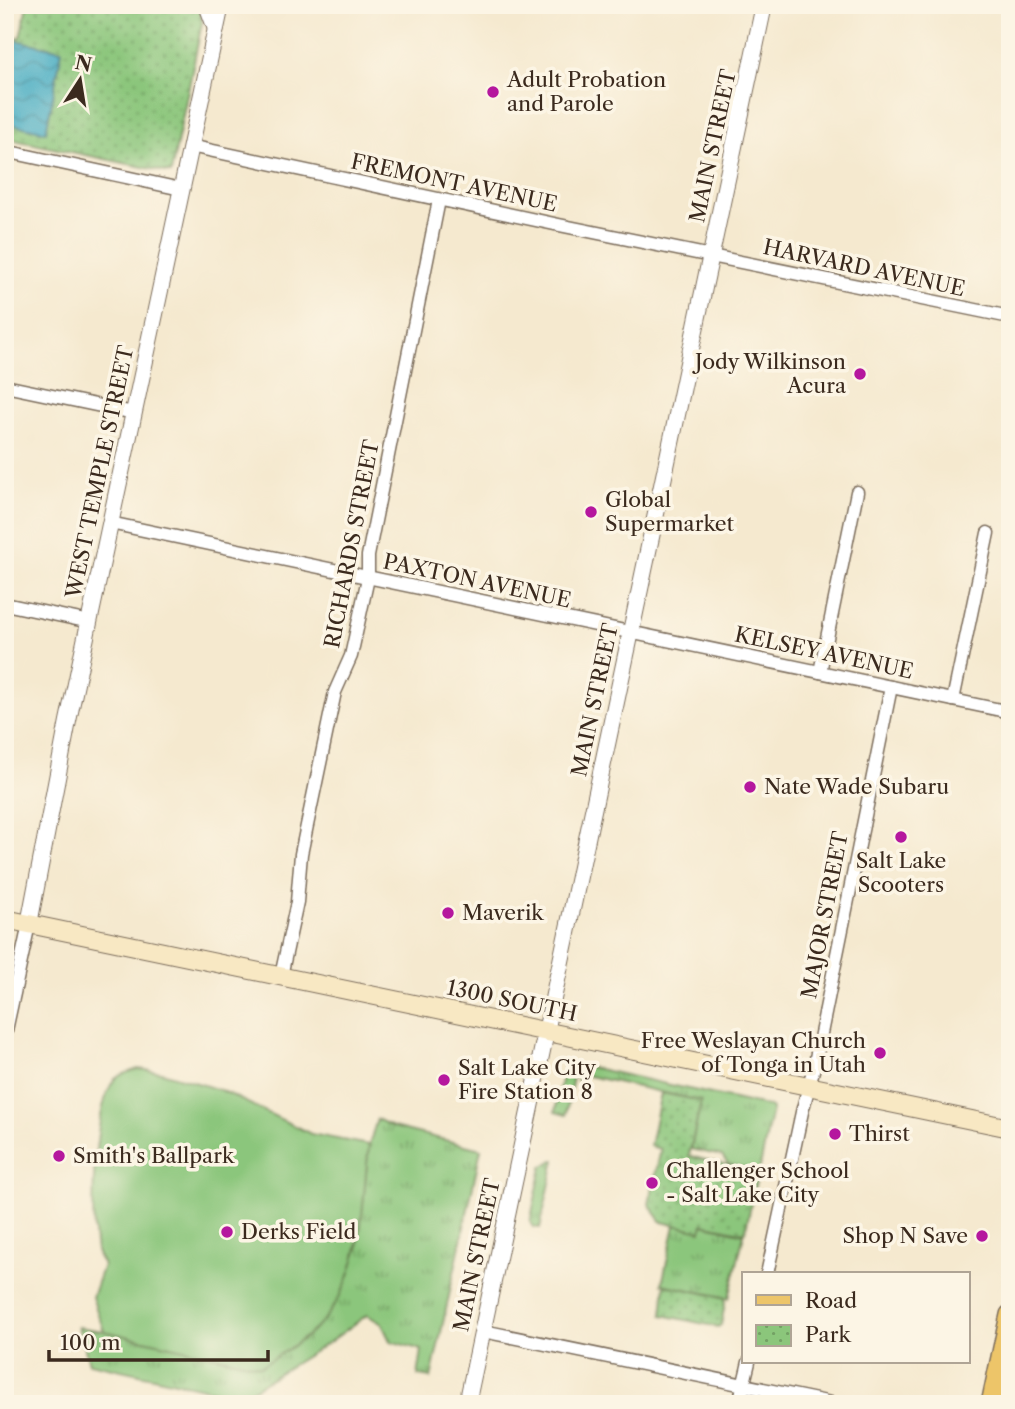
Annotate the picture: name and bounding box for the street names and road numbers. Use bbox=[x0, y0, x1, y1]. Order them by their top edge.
street label: MAIN STREET bbox=[684, 67, 741, 225]
street label: FREMONT AVENUE bbox=[349, 148, 560, 217]
street label: HARVARD AVENUE bbox=[761, 234, 967, 301]
street label: WEST TEMPLE STREET bbox=[60, 343, 139, 601]
street label: RICHARDS STREET bbox=[319, 437, 384, 650]
street label: PAXTON AVENUE bbox=[381, 548, 573, 613]
street label: MAIN STREET bbox=[566, 621, 623, 779]
street label: KELSEY AVENUE bbox=[733, 621, 916, 684]
street label: MAJOR STREET bbox=[796, 829, 853, 1001]
street label: 1300 SOUTH bbox=[445, 975, 579, 1027]
street label: MAIN STREET bbox=[448, 1176, 505, 1334]

